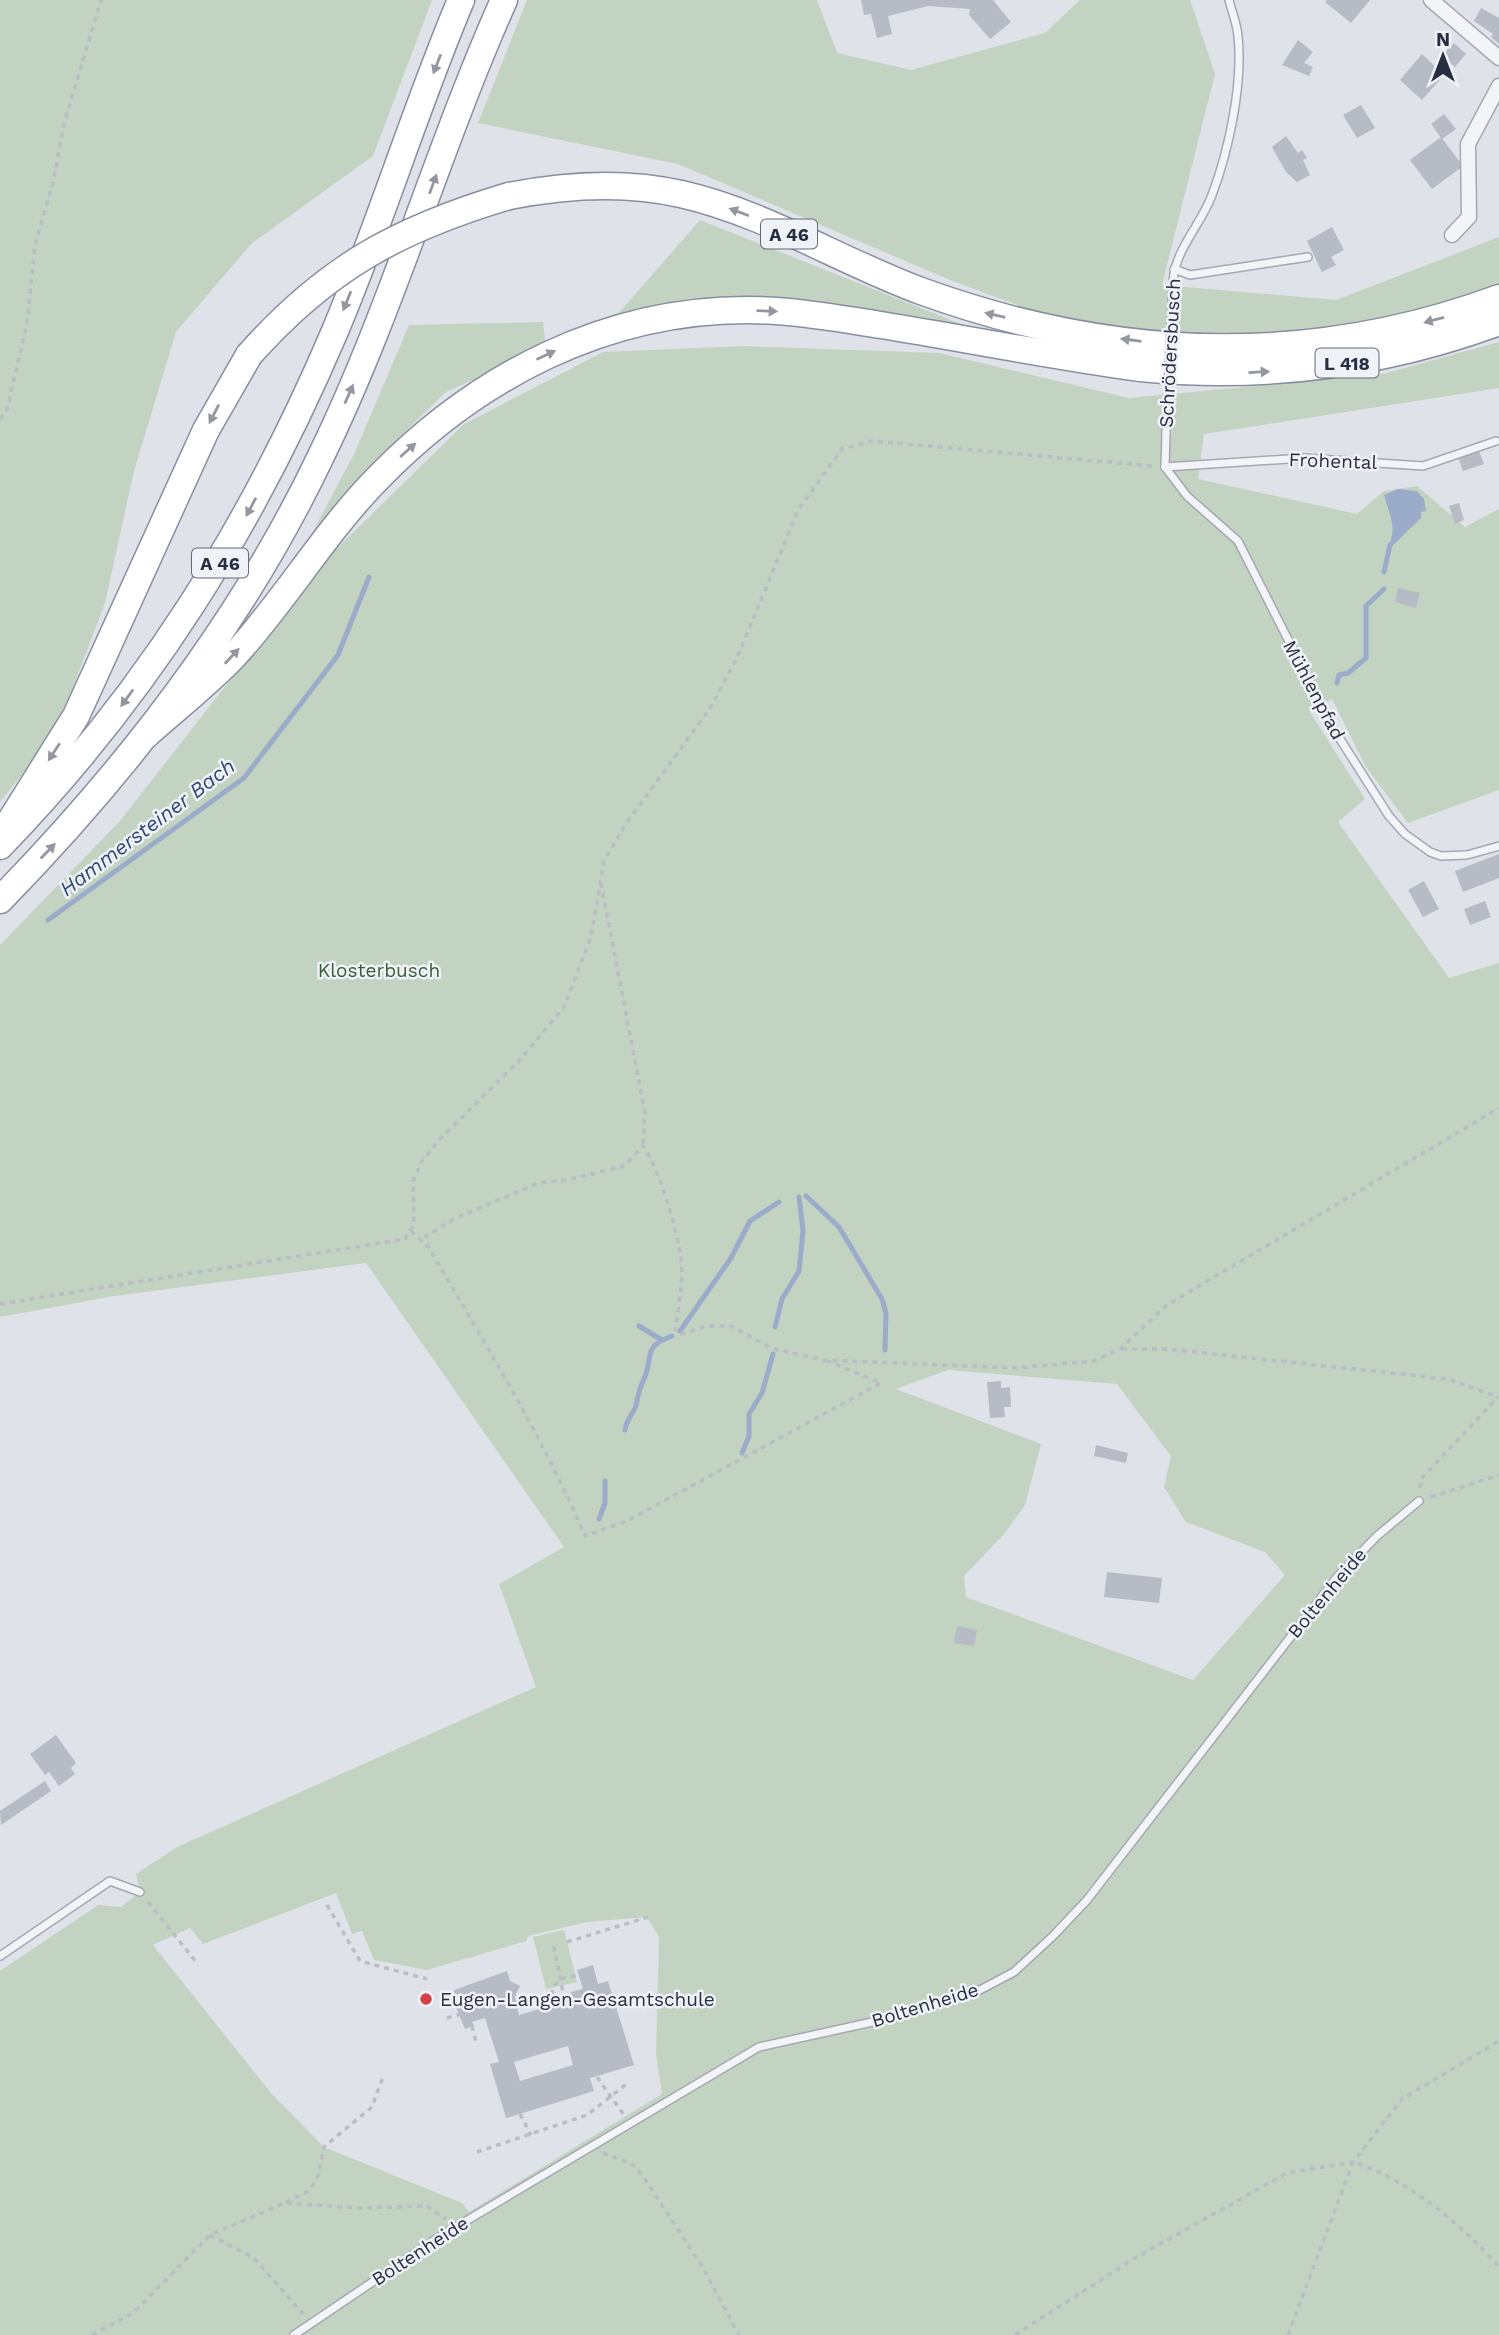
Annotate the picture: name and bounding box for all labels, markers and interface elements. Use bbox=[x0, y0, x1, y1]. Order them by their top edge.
north arrow bbox=[1408, 21, 1478, 91]
text: N bbox=[1436, 28, 1450, 51]
one-way arrow bbox=[431, 53, 442, 74]
one-way arrow bbox=[428, 173, 439, 194]
one-way arrow bbox=[728, 206, 749, 217]
road number: A 46 bbox=[761, 220, 817, 248]
street label: Schrödersbusch bbox=[1155, 278, 1185, 428]
one-way arrow bbox=[341, 291, 352, 312]
one-way arrow bbox=[756, 305, 778, 316]
one-way arrow bbox=[984, 309, 1006, 320]
one-way arrow bbox=[1423, 315, 1445, 326]
one-way arrow bbox=[1119, 334, 1141, 345]
road number: L 418 bbox=[1316, 348, 1378, 377]
one-way arrow bbox=[536, 349, 556, 361]
one-way arrow bbox=[1248, 367, 1270, 378]
one-way arrow bbox=[344, 384, 355, 405]
one-way arrow bbox=[209, 404, 220, 424]
one-way arrow bbox=[399, 442, 417, 458]
street label: Frohental bbox=[1288, 448, 1378, 474]
one-way arrow bbox=[246, 498, 258, 518]
road number: A 46 bbox=[192, 548, 248, 578]
street label: Mühlenpfad bbox=[1278, 636, 1350, 744]
one-way arrow bbox=[224, 648, 240, 665]
one-way arrow bbox=[120, 688, 134, 707]
one-way arrow bbox=[48, 742, 61, 762]
water label: Hammersteiner Bach bbox=[54, 753, 240, 901]
one-way arrow bbox=[39, 842, 56, 859]
park label: Klosterbusch bbox=[318, 959, 440, 982]
street label: Boltenheide bbox=[1283, 1543, 1371, 1643]
street label: Boltenheide bbox=[869, 1978, 981, 2032]
place label: Eugen-Langen-Gesamtschule bbox=[440, 1988, 715, 2011]
marker: Eugen-Langen-Gesamtschule bbox=[418, 1991, 434, 2007]
street label: Boltenheide bbox=[367, 2211, 473, 2291]

